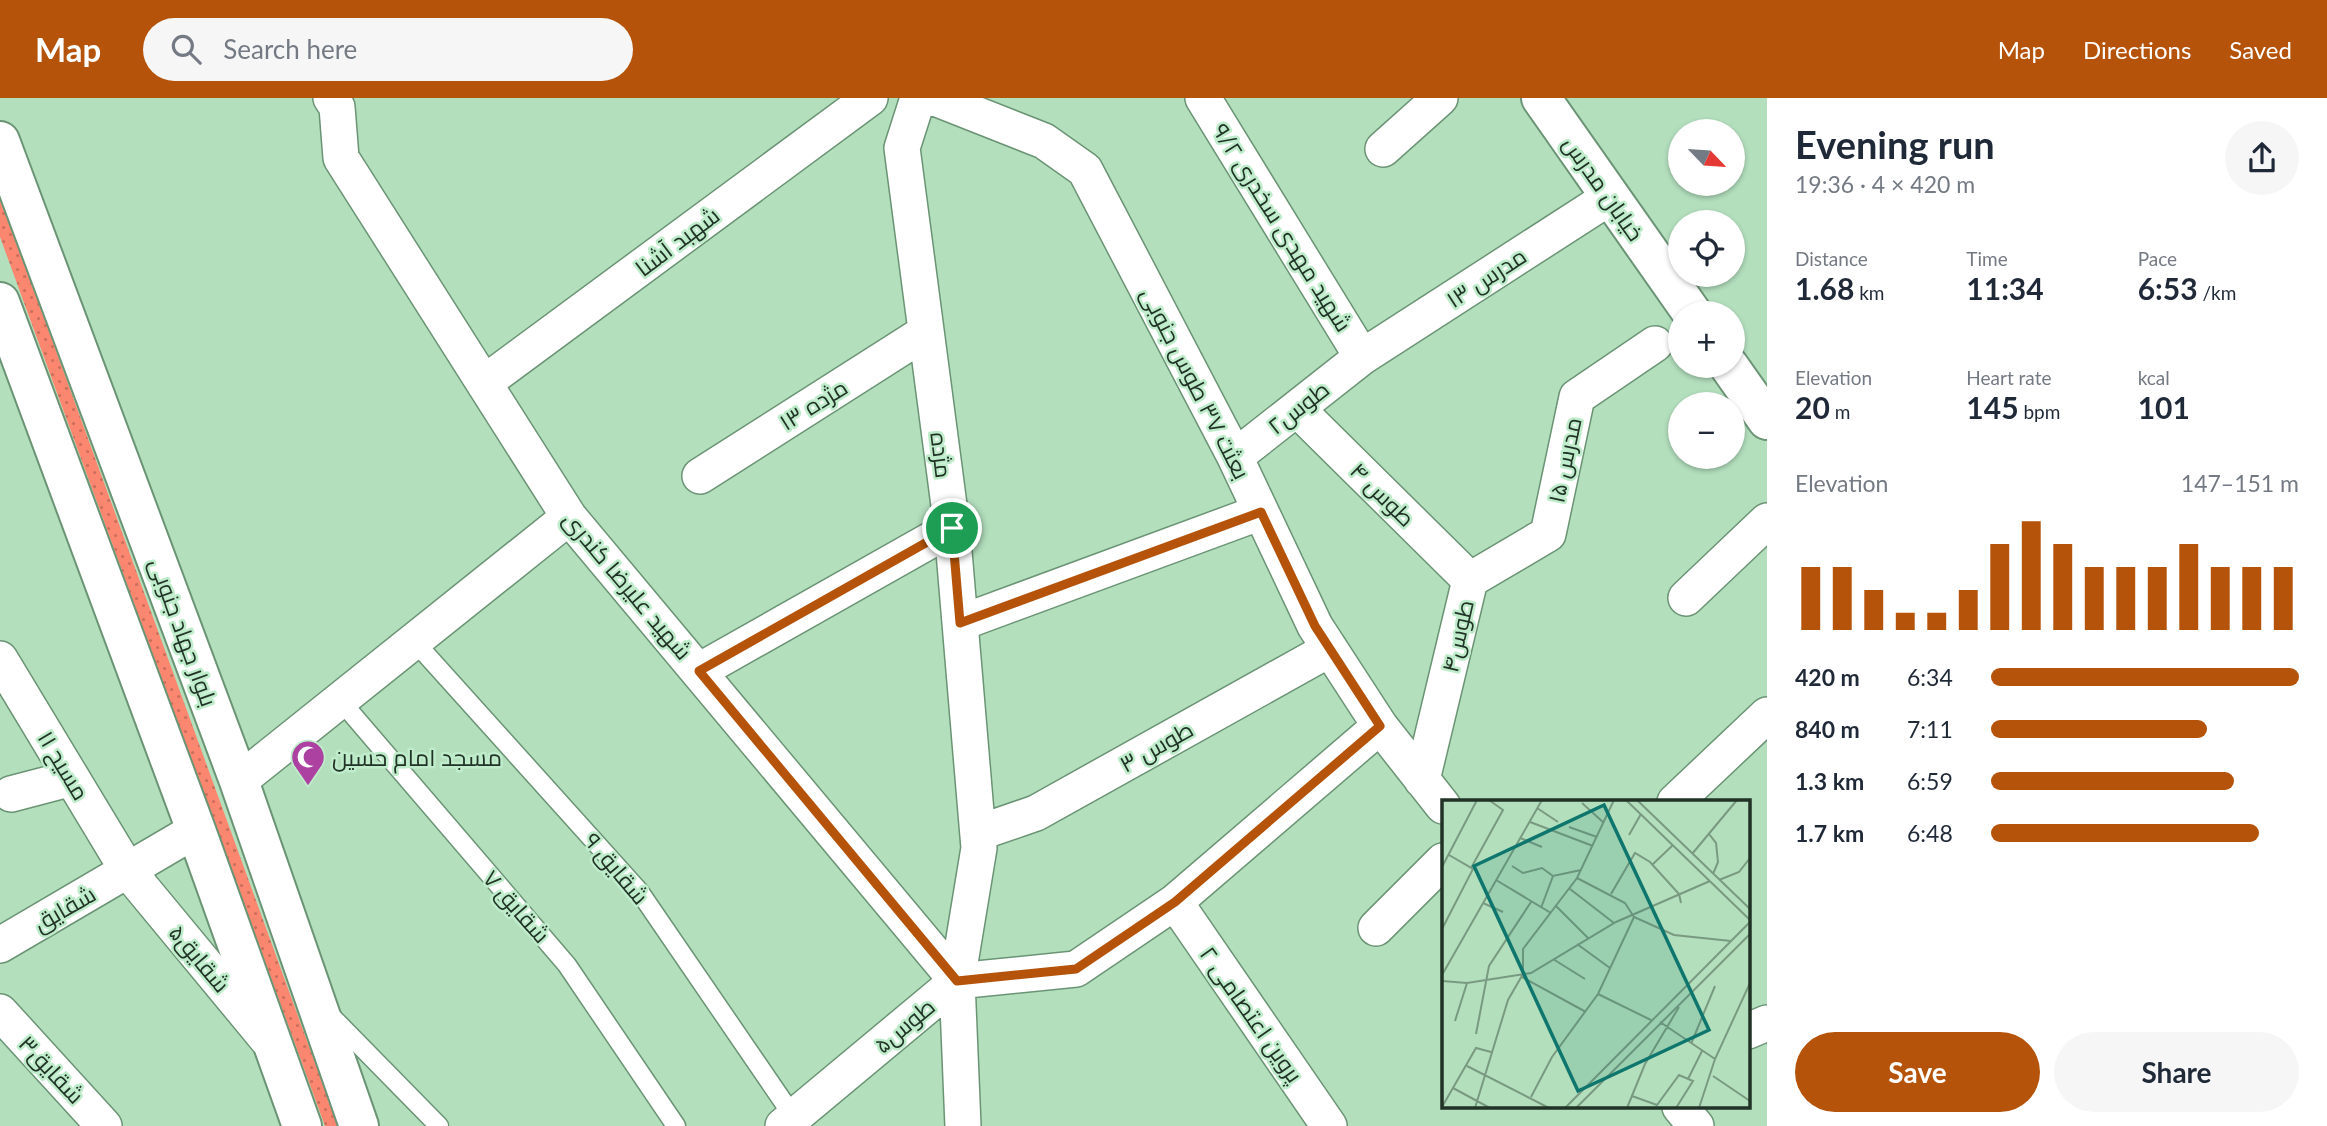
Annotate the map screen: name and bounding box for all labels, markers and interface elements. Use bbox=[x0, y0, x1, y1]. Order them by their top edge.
search box bbox=[143, 18, 633, 81]
text: Map bbox=[35, 29, 101, 69]
icon: search bbox=[167, 30, 205, 68]
text: Search here bbox=[223, 33, 357, 65]
text: Map bbox=[1998, 35, 2045, 64]
text: Directions bbox=[2083, 35, 2191, 64]
text: Saved bbox=[2229, 35, 2292, 64]
street label: شهید مهدی سخدری ۹/۲ bbox=[1207, 118, 1358, 337]
north arrow bbox=[1668, 119, 1745, 196]
map controls bbox=[1668, 119, 1745, 469]
text: Evening run bbox=[1795, 121, 1995, 167]
button: share bbox=[2225, 121, 2299, 195]
street label: خیابان مدرس bbox=[1557, 130, 1650, 246]
text: 19:36 · 4 × 420 m bbox=[1795, 170, 1975, 198]
street label: شهبد آشنا bbox=[629, 200, 725, 282]
button: locate bbox=[1668, 210, 1745, 287]
street label: مدرس ۱۳ bbox=[1441, 241, 1532, 314]
text: Distance bbox=[1795, 247, 1868, 270]
text: Time bbox=[1966, 247, 2008, 270]
text: Pace bbox=[2138, 247, 2177, 270]
text: 1.68 bbox=[1795, 270, 1854, 306]
text: 11:34 bbox=[1966, 270, 2044, 306]
text: 6:53 bbox=[2138, 270, 2198, 306]
text: km bbox=[1854, 281, 1884, 304]
text: /km bbox=[2198, 281, 2236, 304]
street label: بعثت ۳۷ طوس جنوبی bbox=[1135, 282, 1256, 484]
button: + bbox=[1668, 301, 1745, 378]
text: Elevation bbox=[1795, 366, 1872, 389]
text: Heart rate bbox=[1966, 366, 2052, 389]
text: kcal bbox=[2138, 366, 2170, 389]
street label: مژده ۱۳ bbox=[774, 372, 852, 436]
street label: طوس۲ bbox=[1262, 374, 1335, 440]
text: 20 bbox=[1795, 389, 1830, 425]
text: 145 bbox=[1966, 389, 2019, 425]
text: 101 bbox=[2138, 389, 2190, 425]
button: − bbox=[1668, 392, 1745, 469]
text: m bbox=[1830, 400, 1850, 423]
text: bpm bbox=[2019, 400, 2060, 423]
street label: مدرس ۱۵ bbox=[1541, 415, 1588, 505]
street label: مژده bbox=[925, 430, 959, 480]
street label: طوس ۴ bbox=[1344, 456, 1421, 533]
text: Elevation bbox=[1795, 469, 1888, 497]
text: 147–151 m bbox=[2181, 469, 2299, 497]
pin bbox=[922, 498, 982, 558]
street label: شهید علیرضا کندری bbox=[557, 505, 698, 666]
icon: arrive bbox=[933, 509, 971, 547]
street label: بلوار جهاد جنوبی bbox=[143, 554, 224, 710]
street label: طوس۴ bbox=[1435, 597, 1480, 675]
text: 420 m bbox=[1795, 663, 1860, 691]
text: 6:34 bbox=[1907, 663, 1953, 691]
street label: طوس ۳ bbox=[1114, 714, 1198, 778]
text: 840 m bbox=[1795, 715, 1860, 743]
text: 7:11 bbox=[1907, 715, 1953, 743]
street label: مسیح ۱۱ bbox=[30, 725, 96, 806]
mosque icon: مسجد امام حسین bbox=[289, 738, 327, 787]
place label: مسجد امام حسین bbox=[332, 743, 502, 774]
text: 1.3 km bbox=[1795, 767, 1864, 795]
text: 6:59 bbox=[1907, 767, 1953, 795]
inset map bbox=[1442, 800, 1750, 1108]
text: 1.7 km bbox=[1795, 819, 1864, 847]
text: 6:48 bbox=[1907, 819, 1953, 847]
street label: شقایق ۹ bbox=[578, 826, 655, 910]
street label: شقایق ۷ bbox=[477, 864, 556, 949]
street label: شقایق bbox=[28, 879, 101, 938]
street label: شقایق۵ bbox=[163, 918, 236, 998]
street label: پروین اعتصامی ۲ bbox=[1193, 941, 1309, 1089]
street label: طوس۵ bbox=[868, 992, 941, 1059]
street label: شقایق۳ bbox=[13, 1029, 90, 1110]
button: Save bbox=[1795, 1032, 2040, 1112]
button: Share bbox=[2054, 1032, 2299, 1112]

